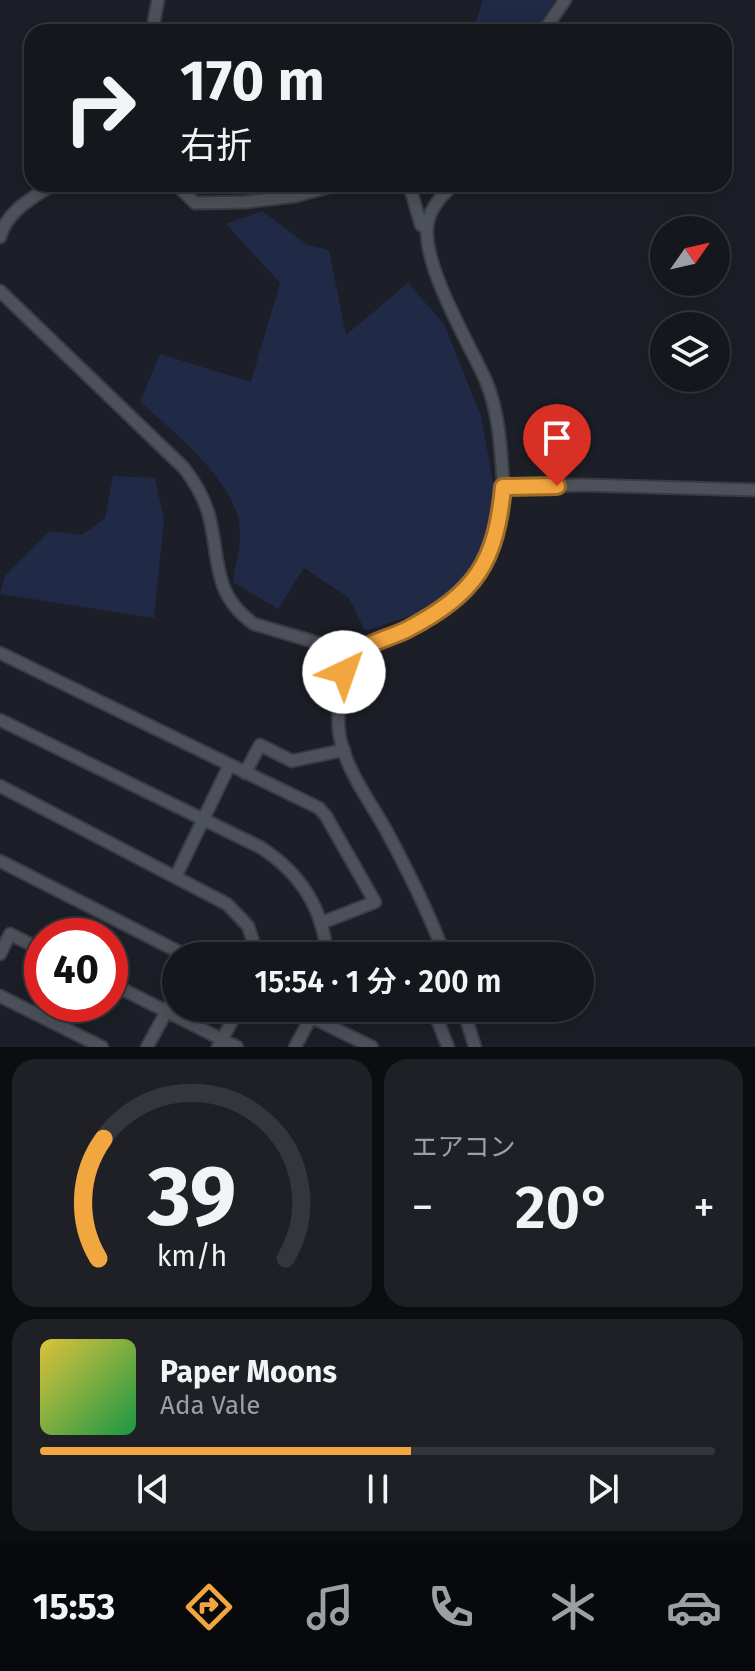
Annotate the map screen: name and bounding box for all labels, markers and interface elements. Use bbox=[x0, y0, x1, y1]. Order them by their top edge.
text: 170 m bbox=[180, 48, 325, 115]
icon: right bbox=[48, 56, 152, 160]
text: 右折 bbox=[180, 124, 252, 168]
north arrow bbox=[650, 216, 730, 296]
map controls bbox=[650, 216, 730, 392]
button: layers bbox=[650, 312, 730, 392]
pin bbox=[523, 404, 591, 486]
icon: arrive bbox=[535, 416, 579, 460]
position arrow bbox=[302, 630, 386, 714]
speed limit sign: 40 bbox=[24, 918, 128, 1022]
text: 15:54 · 1 分 · 200 m bbox=[255, 964, 501, 1000]
text: エアコン bbox=[412, 1132, 516, 1163]
text: 39 bbox=[146, 1147, 236, 1247]
text: 20° bbox=[515, 1172, 612, 1244]
text: − bbox=[412, 1181, 434, 1234]
text: + bbox=[693, 1181, 715, 1234]
text: km/h bbox=[156, 1239, 227, 1274]
text: Paper Moons bbox=[160, 1354, 337, 1390]
text: Ada Vale bbox=[160, 1390, 260, 1421]
icon: previous bbox=[131, 1467, 175, 1511]
icon: pause bbox=[356, 1467, 400, 1511]
icon: next bbox=[581, 1467, 625, 1511]
icon: directions bbox=[181, 1579, 237, 1635]
icon: music bbox=[302, 1579, 358, 1635]
icon: phone bbox=[423, 1579, 479, 1635]
icon: climate bbox=[545, 1579, 601, 1635]
icon: car bbox=[666, 1579, 722, 1635]
text: 15:53 bbox=[33, 1585, 115, 1629]

